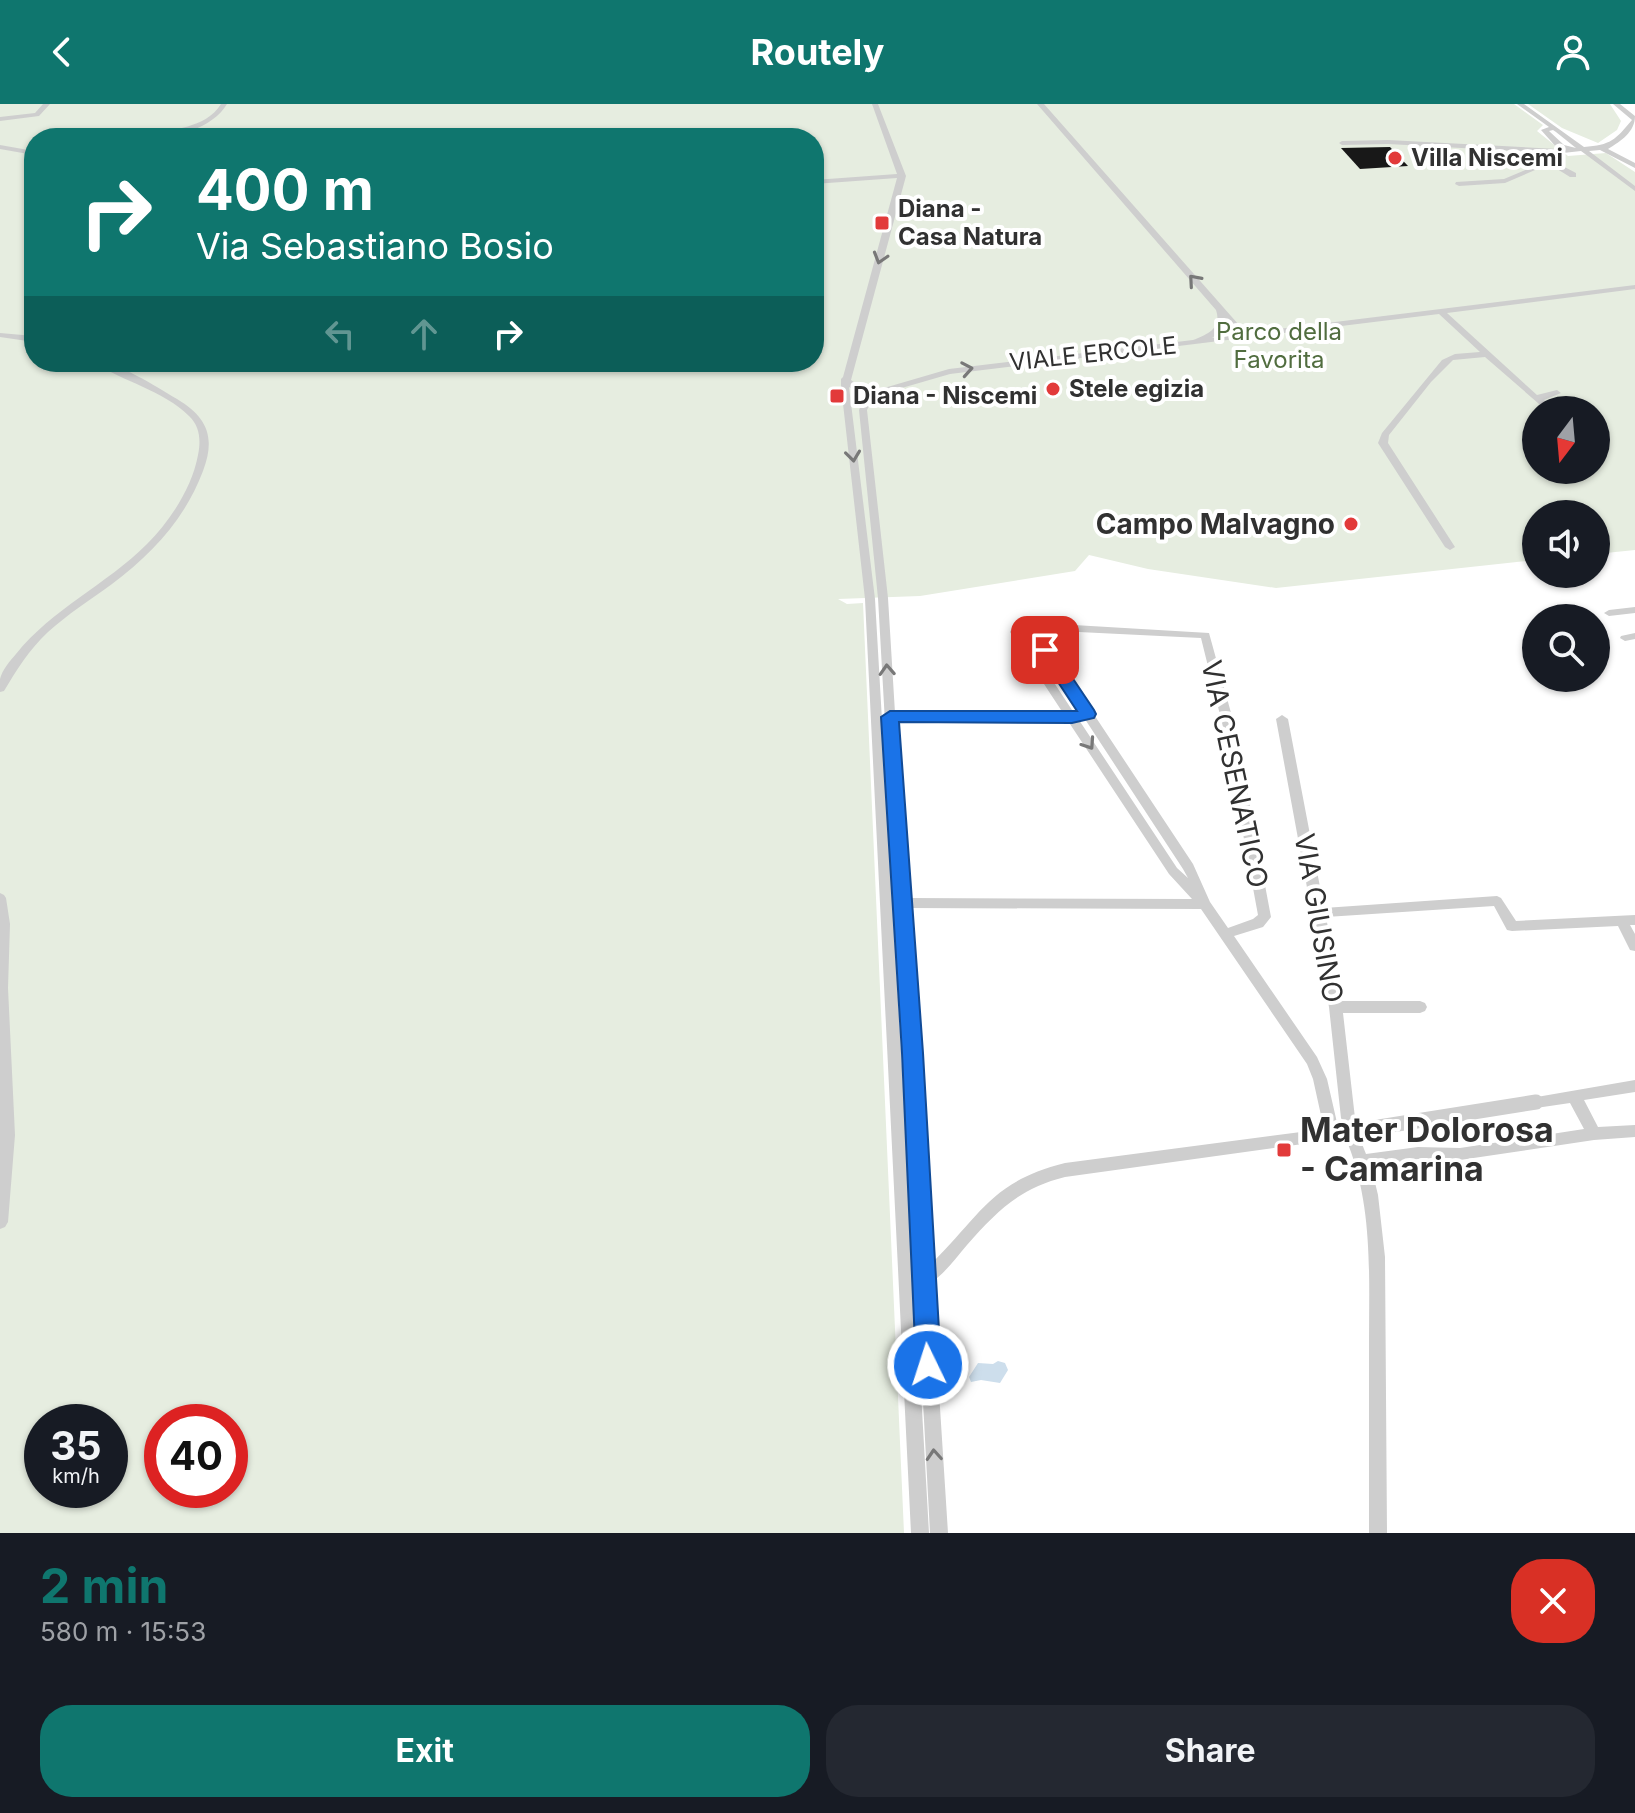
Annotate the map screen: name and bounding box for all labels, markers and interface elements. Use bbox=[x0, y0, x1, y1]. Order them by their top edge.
icon: back bbox=[40, 30, 84, 74]
text: Routely bbox=[751, 30, 884, 74]
icon: person bbox=[1551, 30, 1595, 74]
place label: Villa Niscemi bbox=[1411, 143, 1563, 172]
marker: Villa Niscemi bbox=[1386, 149, 1404, 167]
text: 400 m bbox=[196, 156, 374, 224]
icon: right bbox=[64, 160, 168, 264]
place label: Diana - Casa Natura bbox=[898, 194, 1042, 251]
marker: Diana - Casa Natura bbox=[873, 214, 891, 232]
text: Via Sebastiano Bosio bbox=[196, 224, 554, 268]
one-way arrow bbox=[873, 251, 889, 265]
one-way arrow bbox=[1190, 275, 1204, 290]
icon: left bbox=[318, 312, 362, 356]
icon: ahead bbox=[402, 312, 446, 356]
icon: right bbox=[486, 312, 530, 356]
park label: Parco della Favorita bbox=[1216, 317, 1342, 374]
street label: VIALE ERCOLE bbox=[1008, 330, 1178, 377]
one-way arrow bbox=[960, 361, 974, 378]
place label: Stele egizia bbox=[1069, 374, 1204, 403]
marker: Stele egizia bbox=[1044, 380, 1062, 398]
place label: Diana - Niscemi bbox=[853, 381, 1037, 410]
marker: Diana - Niscemi bbox=[828, 387, 846, 405]
north arrow bbox=[1522, 396, 1610, 484]
map controls bbox=[1522, 396, 1610, 692]
one-way arrow bbox=[844, 450, 861, 463]
button: sound bbox=[1522, 500, 1610, 588]
place label: Campo Malvagno bbox=[1096, 507, 1335, 541]
marker: Campo Malvagno bbox=[1342, 515, 1360, 533]
button: search bbox=[1522, 604, 1610, 692]
pin bbox=[1011, 616, 1079, 684]
icon: arrive bbox=[1023, 628, 1067, 672]
street label: VIA CESENATICO bbox=[1194, 657, 1276, 891]
one-way arrow bbox=[879, 663, 896, 676]
one-way arrow bbox=[1079, 735, 1094, 750]
street label: VIA GIUSINO bbox=[1287, 831, 1351, 1005]
place label: Mater Dolorosa - Camarina bbox=[1300, 1109, 1554, 1189]
marker: Mater Dolorosa - Camarina bbox=[1275, 1141, 1293, 1159]
position arrow bbox=[886, 1323, 970, 1407]
speed limit sign: 40 bbox=[144, 1404, 248, 1508]
text: 35 bbox=[50, 1421, 102, 1470]
one-way arrow bbox=[926, 1448, 943, 1461]
text: km/h bbox=[52, 1464, 100, 1488]
text: 2 min bbox=[40, 1556, 168, 1615]
button: close bbox=[1511, 1559, 1595, 1643]
text: 580 m · 15:53 bbox=[40, 1616, 206, 1647]
button: Exit bbox=[40, 1705, 810, 1797]
button: Share bbox=[826, 1705, 1595, 1797]

